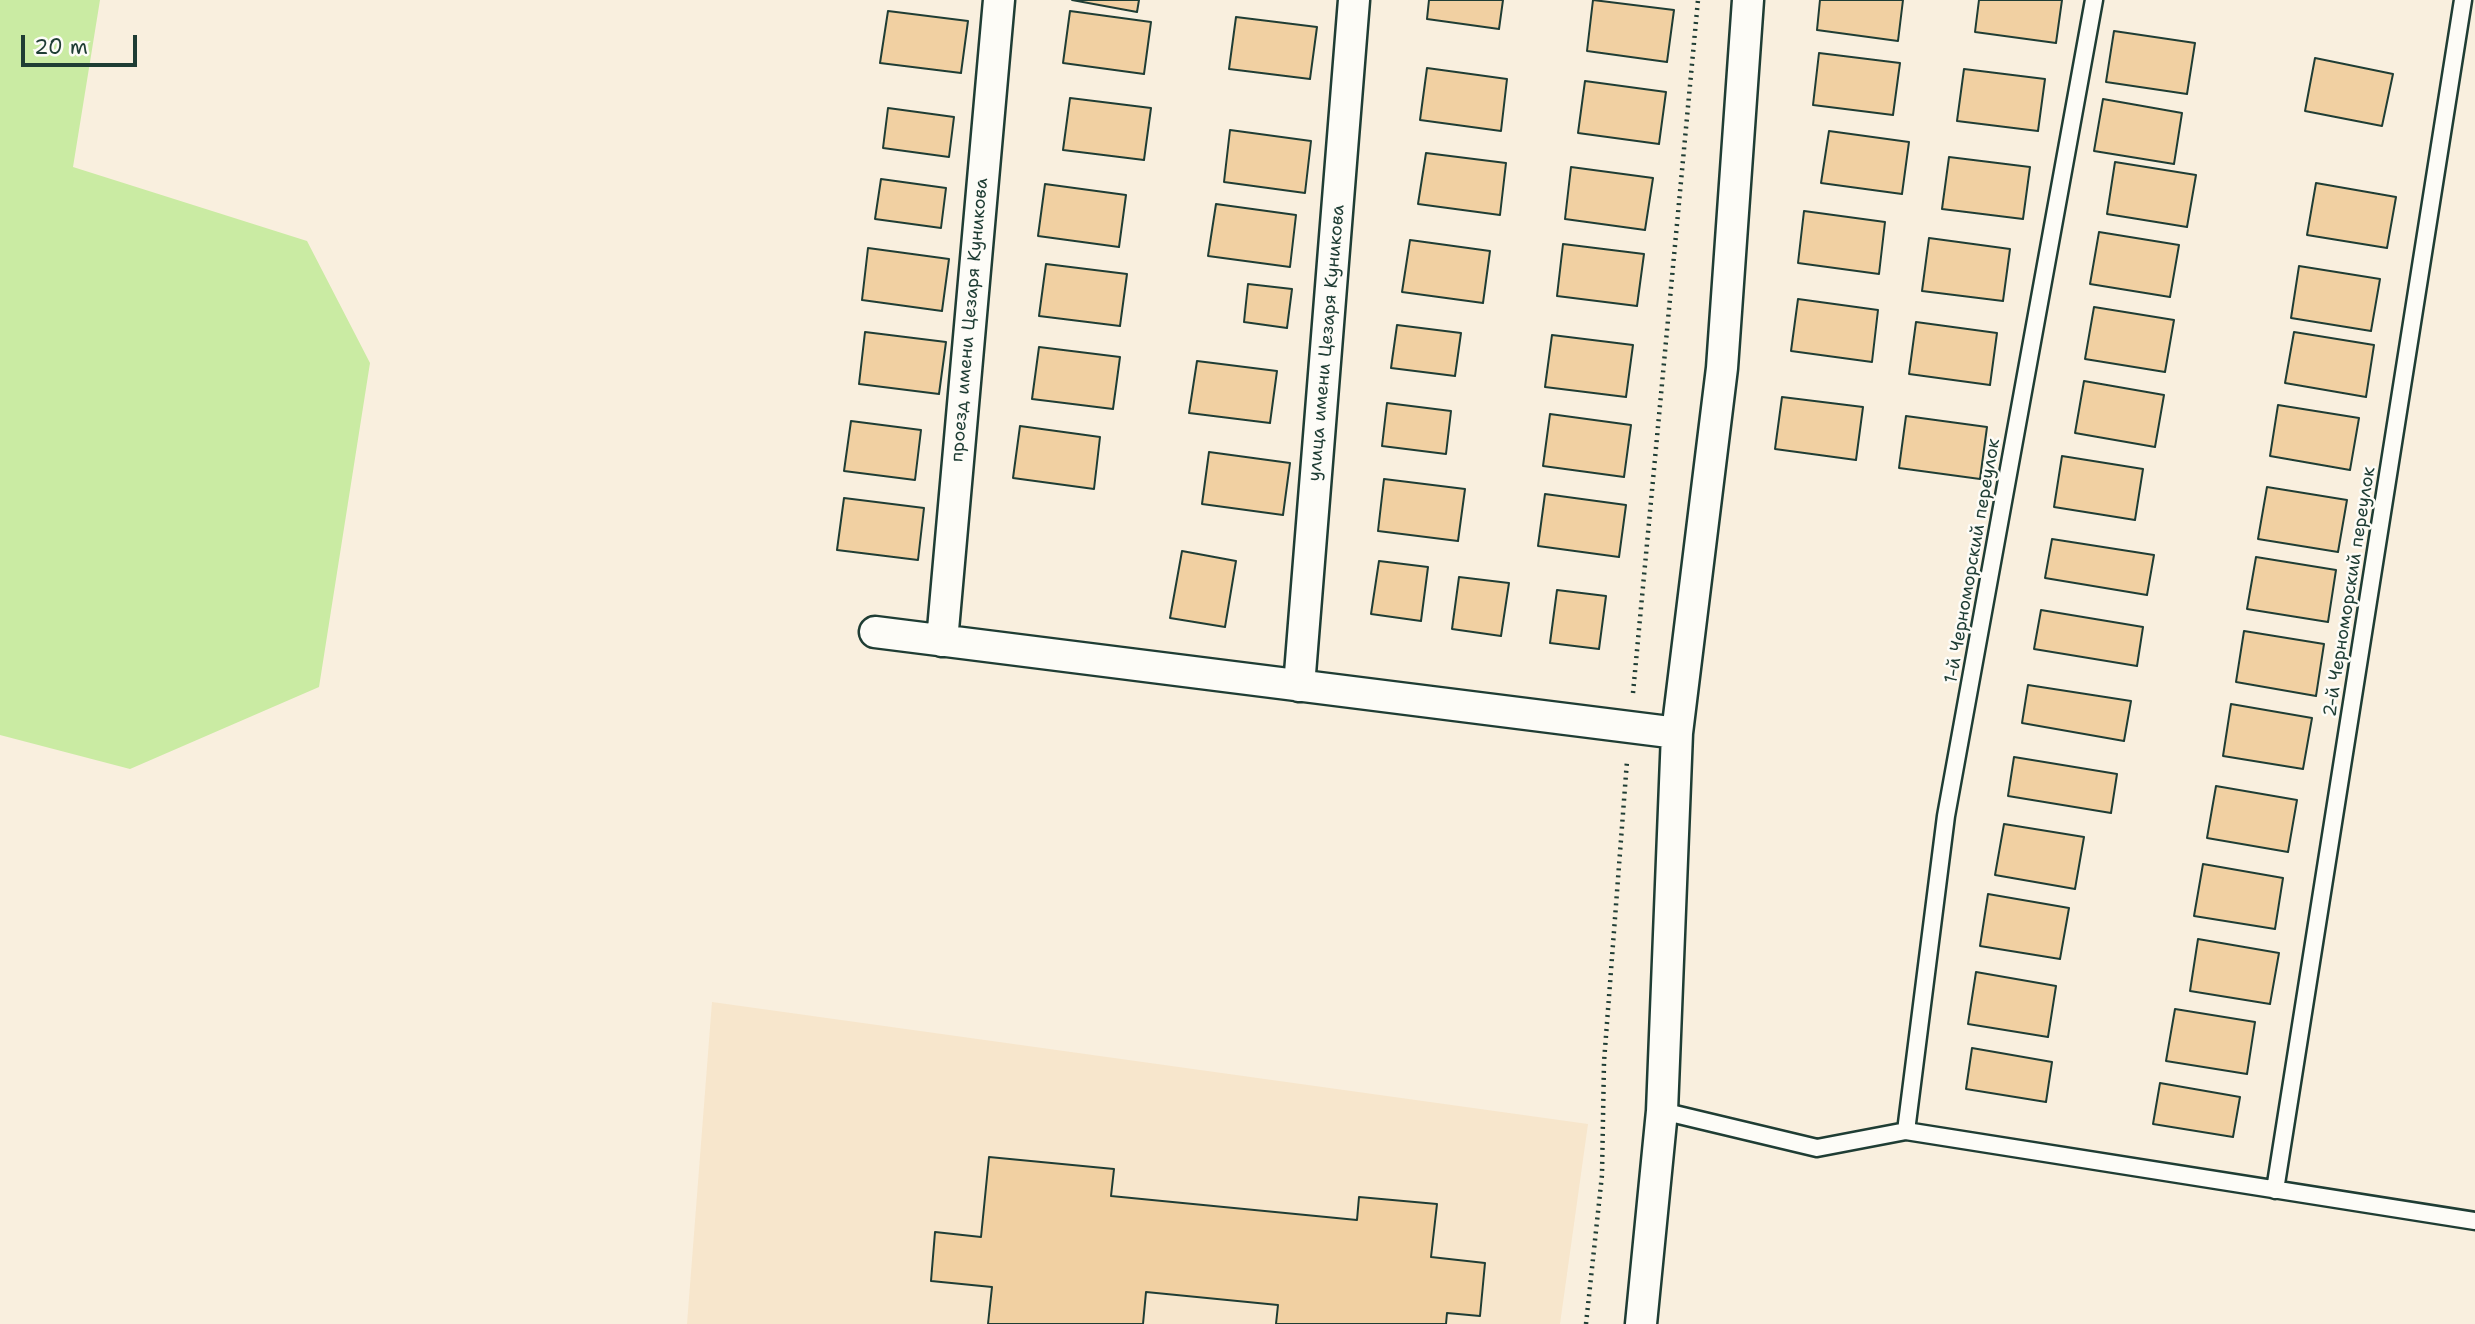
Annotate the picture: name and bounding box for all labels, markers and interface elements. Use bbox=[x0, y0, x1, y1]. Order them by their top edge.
scale bar bbox=[24, 21, 140, 65]
text: 20 m bbox=[34, 33, 88, 61]
street label: проезд имени Цезаря Куникова bbox=[947, 177, 993, 463]
street label: улица имени Цезаря Куникова bbox=[1304, 204, 1350, 482]
street label: 1-й Черноморский переулок bbox=[1941, 437, 2005, 685]
street label: 2-й Черноморский переулок bbox=[2320, 465, 2380, 719]

